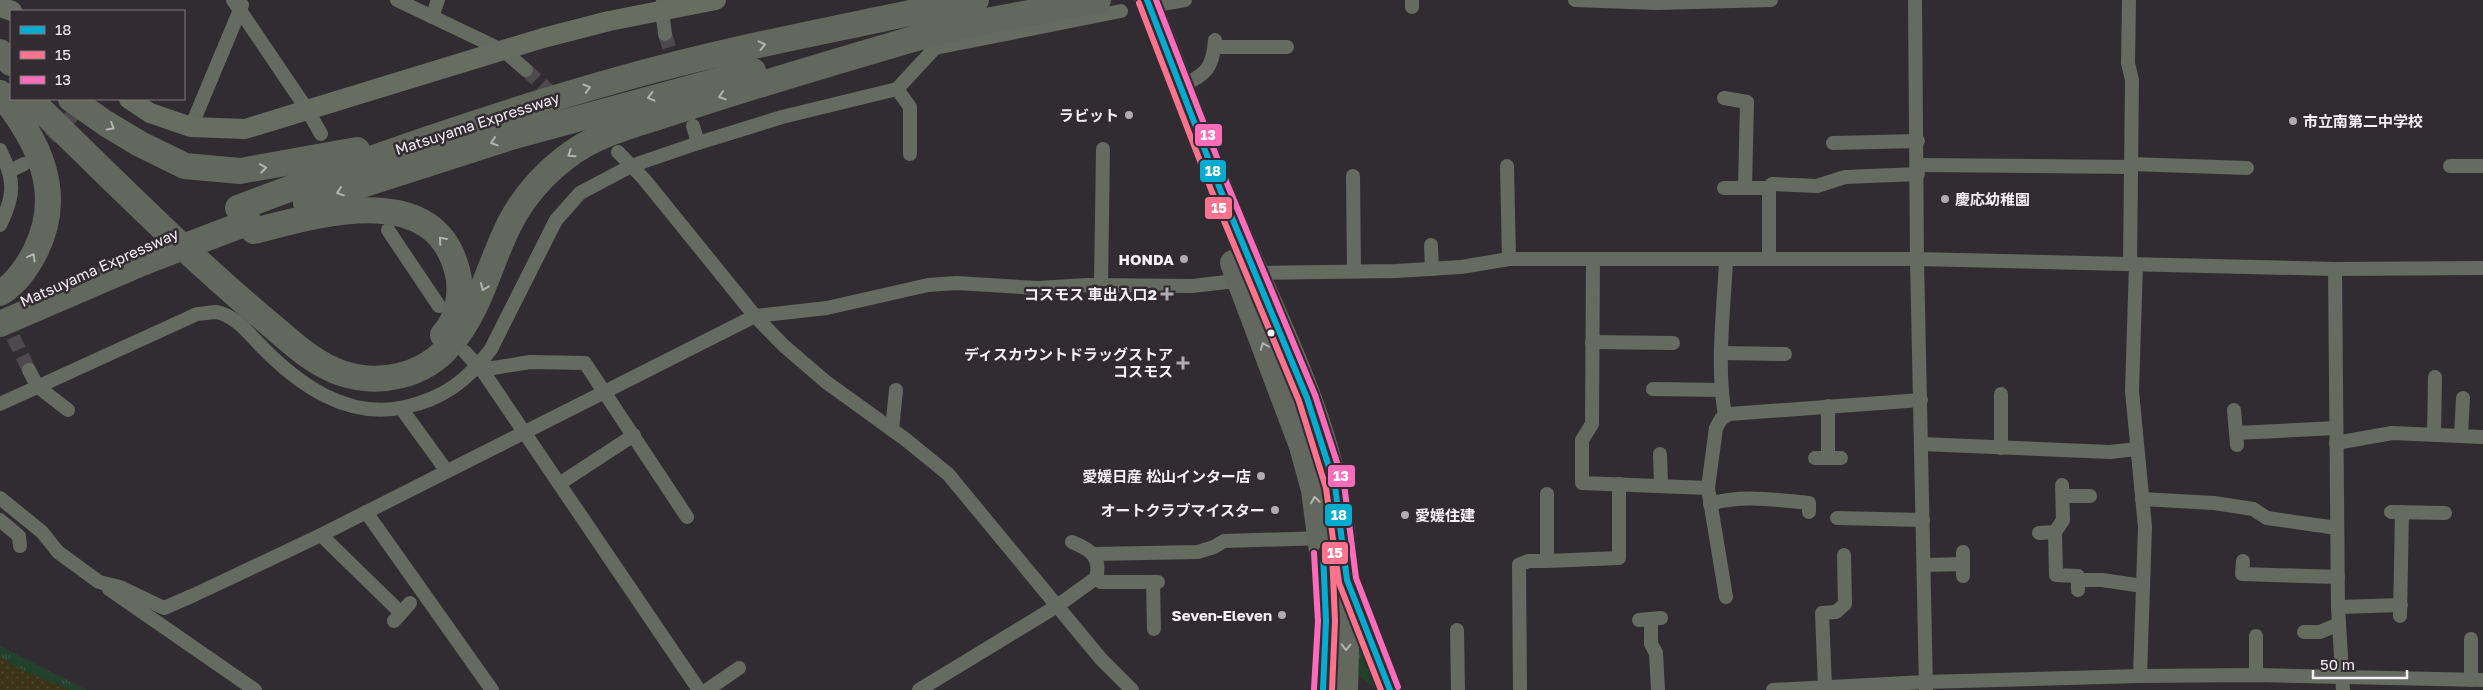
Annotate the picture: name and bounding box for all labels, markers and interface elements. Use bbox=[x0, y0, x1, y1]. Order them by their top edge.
legend bbox=[10, 10, 185, 100]
text: 18 bbox=[55, 20, 71, 38]
one-way arrow bbox=[757, 40, 766, 51]
text: 15 bbox=[55, 45, 71, 63]
text: 13 bbox=[55, 70, 71, 88]
one-way arrow bbox=[582, 84, 591, 94]
street label: Matsuyama Expressway bbox=[393, 88, 562, 158]
one-way arrow bbox=[719, 91, 727, 101]
one-way arrow bbox=[647, 92, 655, 102]
place label: ラビット bbox=[1059, 106, 1119, 124]
marker: ラビット bbox=[1123, 109, 1135, 121]
place label: 市立南第二中学校 bbox=[2303, 112, 2423, 130]
marker: 市立南第二中学校 bbox=[2287, 115, 2299, 127]
one-way arrow bbox=[105, 120, 114, 130]
line badge: 13 bbox=[1194, 123, 1223, 147]
text: 13 bbox=[1200, 126, 1216, 143]
one-way arrow bbox=[491, 136, 499, 146]
one-way arrow bbox=[567, 148, 577, 157]
line badge: 18 bbox=[1199, 159, 1227, 183]
text: 18 bbox=[1205, 162, 1221, 179]
one-way arrow bbox=[258, 163, 267, 173]
one-way arrow bbox=[336, 187, 345, 197]
place label: 慶応幼稚園 bbox=[1955, 190, 2030, 208]
marker: 慶応幼稚園 bbox=[1939, 193, 1951, 205]
line badge: 15 bbox=[1204, 196, 1233, 220]
text: 15 bbox=[1211, 199, 1227, 216]
street label: Matsuyama Expressway bbox=[17, 224, 182, 310]
one-way arrow bbox=[439, 237, 448, 246]
place label: HONDA bbox=[1119, 250, 1174, 268]
marker: HONDA bbox=[1178, 253, 1190, 265]
one-way arrow bbox=[26, 254, 36, 263]
one-way arrow bbox=[480, 282, 490, 291]
place label: コスモス 車出入口2 bbox=[1024, 285, 1157, 303]
marker: コスモス 車出入口2 bbox=[1161, 288, 1173, 300]
unlabelled marker bbox=[1266, 328, 1276, 338]
one-way arrow bbox=[1260, 342, 1270, 350]
place label: ディスカウントドラッグストア コスモス bbox=[964, 345, 1173, 380]
marker: ディスカウントドラッグストア コスモス bbox=[1177, 357, 1189, 369]
line badge: 13 bbox=[1327, 464, 1356, 488]
place label: 愛媛日産 松山インター店 bbox=[1082, 467, 1251, 485]
text: 13 bbox=[1333, 467, 1349, 484]
marker: 愛媛日産 松山インター店 bbox=[1255, 470, 1267, 482]
one-way arrow bbox=[1311, 495, 1321, 504]
place label: オートクラブマイスター bbox=[1100, 501, 1265, 519]
line badge: 18 bbox=[1324, 503, 1353, 527]
marker: オートクラブマイスター bbox=[1269, 504, 1281, 516]
text: 18 bbox=[1331, 506, 1347, 523]
place label: 愛媛住建 bbox=[1415, 506, 1475, 524]
marker: 愛媛住建 bbox=[1399, 509, 1411, 521]
line badge: 15 bbox=[1321, 541, 1349, 565]
text: 15 bbox=[1327, 544, 1343, 561]
place label: Seven-Eleven bbox=[1172, 606, 1272, 624]
marker: Seven-Eleven bbox=[1276, 609, 1288, 621]
one-way arrow bbox=[1341, 643, 1351, 651]
scale bar bbox=[2313, 648, 2407, 680]
text: 50 m bbox=[2320, 655, 2355, 673]

